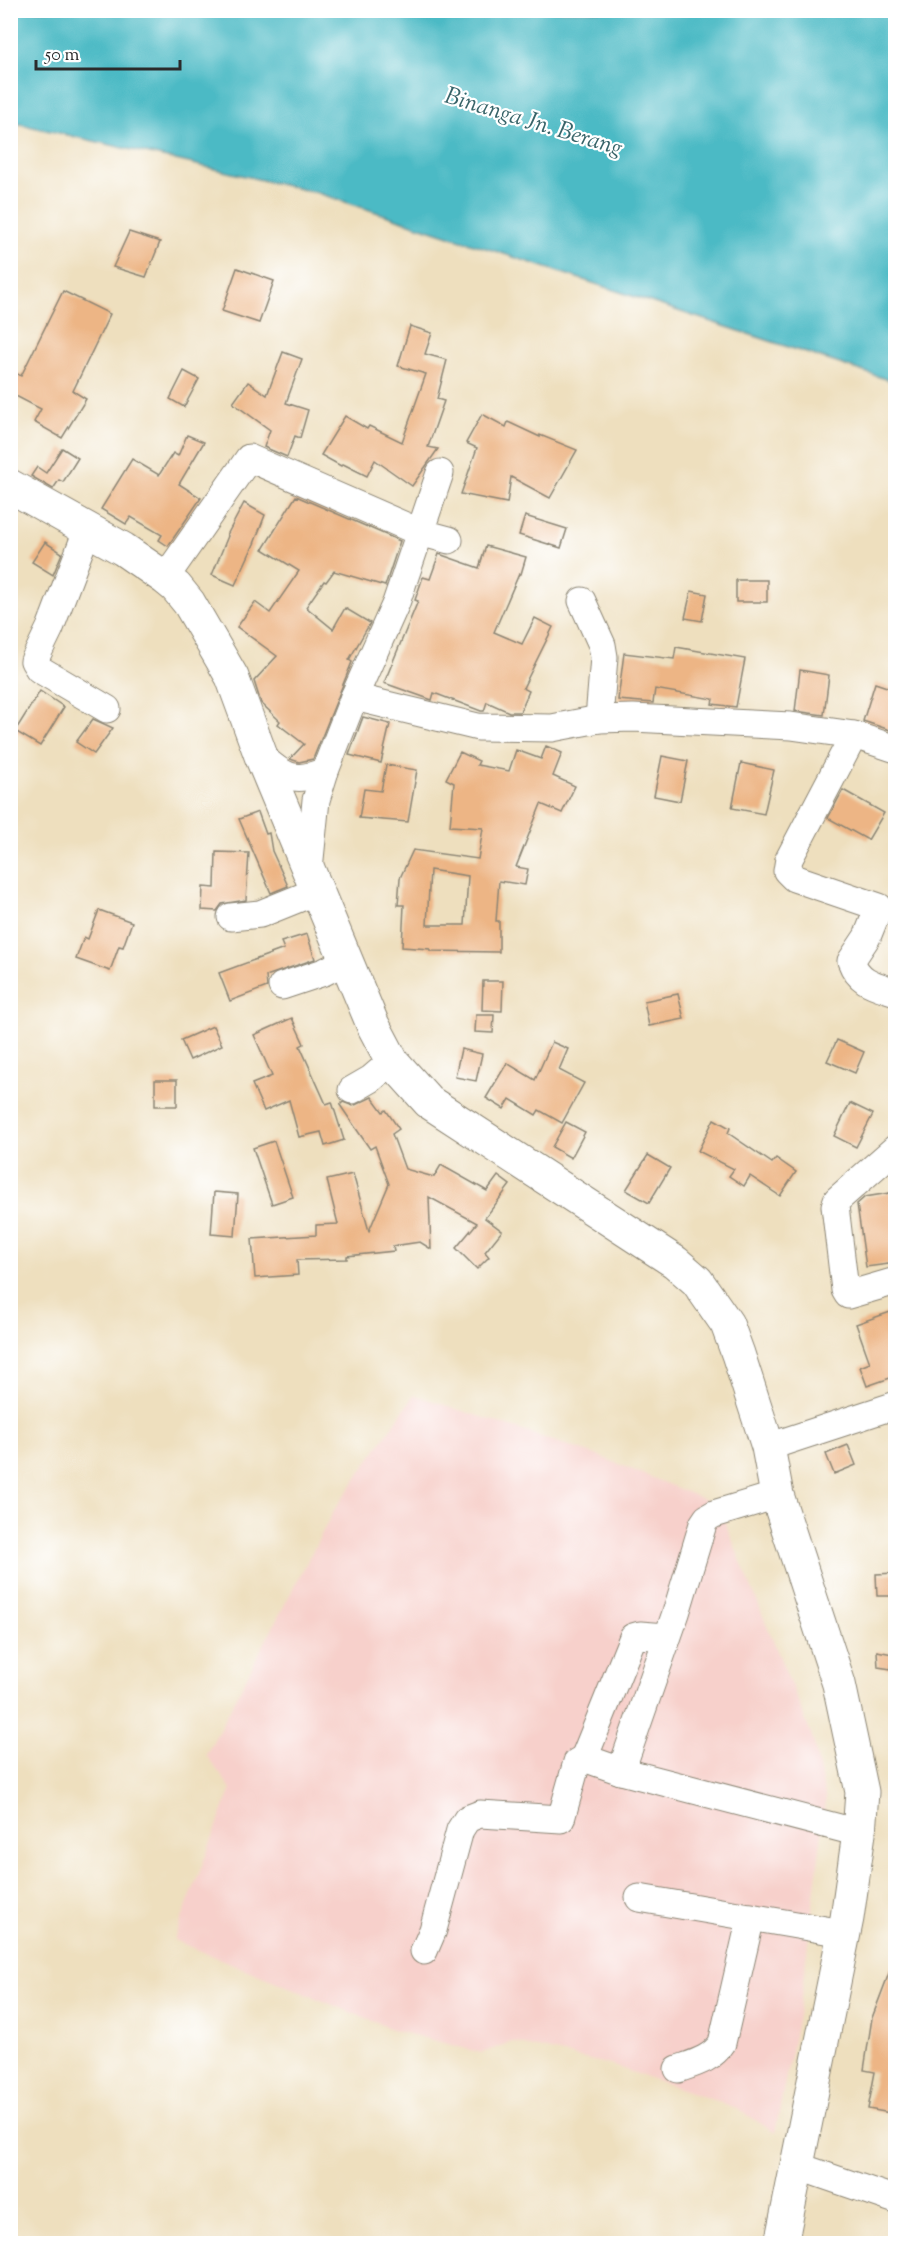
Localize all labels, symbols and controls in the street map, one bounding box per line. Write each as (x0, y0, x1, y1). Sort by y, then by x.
scale bar (36, 33, 180, 71)
text: 50 m (44, 43, 80, 69)
water label: Binanga Jn. Berang (440, 80, 627, 166)

